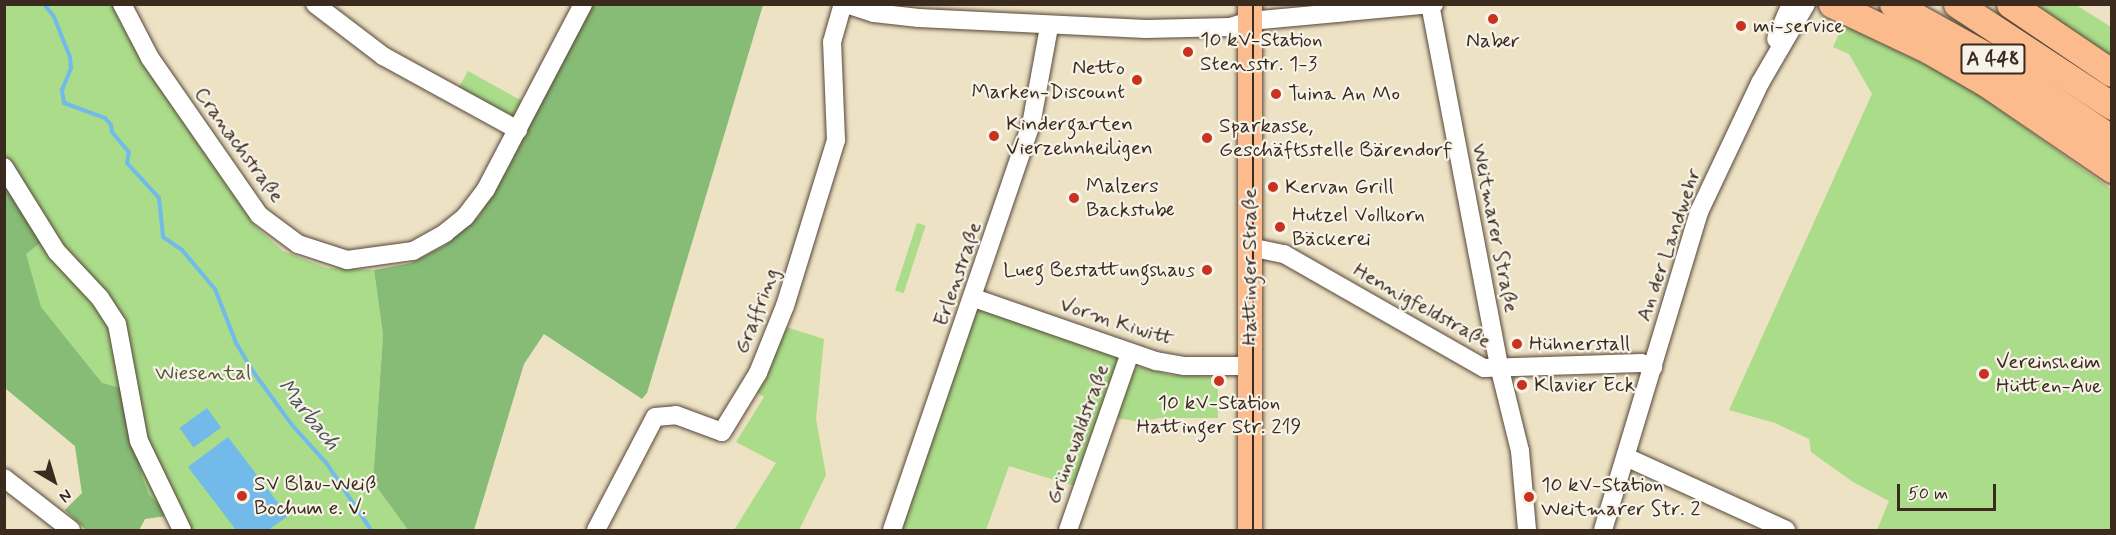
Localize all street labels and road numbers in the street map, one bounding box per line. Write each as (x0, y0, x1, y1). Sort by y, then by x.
road number: A 448 (1960, 42, 2026, 76)
street label: Cranachstraße (188, 82, 290, 208)
street label: Weitmarer Straße (1466, 141, 1524, 315)
street label: An der Landwehr (1632, 167, 1706, 323)
street label: Hattinger Straße (1237, 188, 1263, 346)
street label: Erlenstraße (928, 218, 988, 330)
street label: Hennigfeldstraße (1349, 258, 1495, 354)
street label: Graffring (729, 265, 785, 357)
street label: Vorm Kiwitt (1057, 292, 1177, 352)
street label: Grünewaldstraße (1041, 361, 1115, 507)

